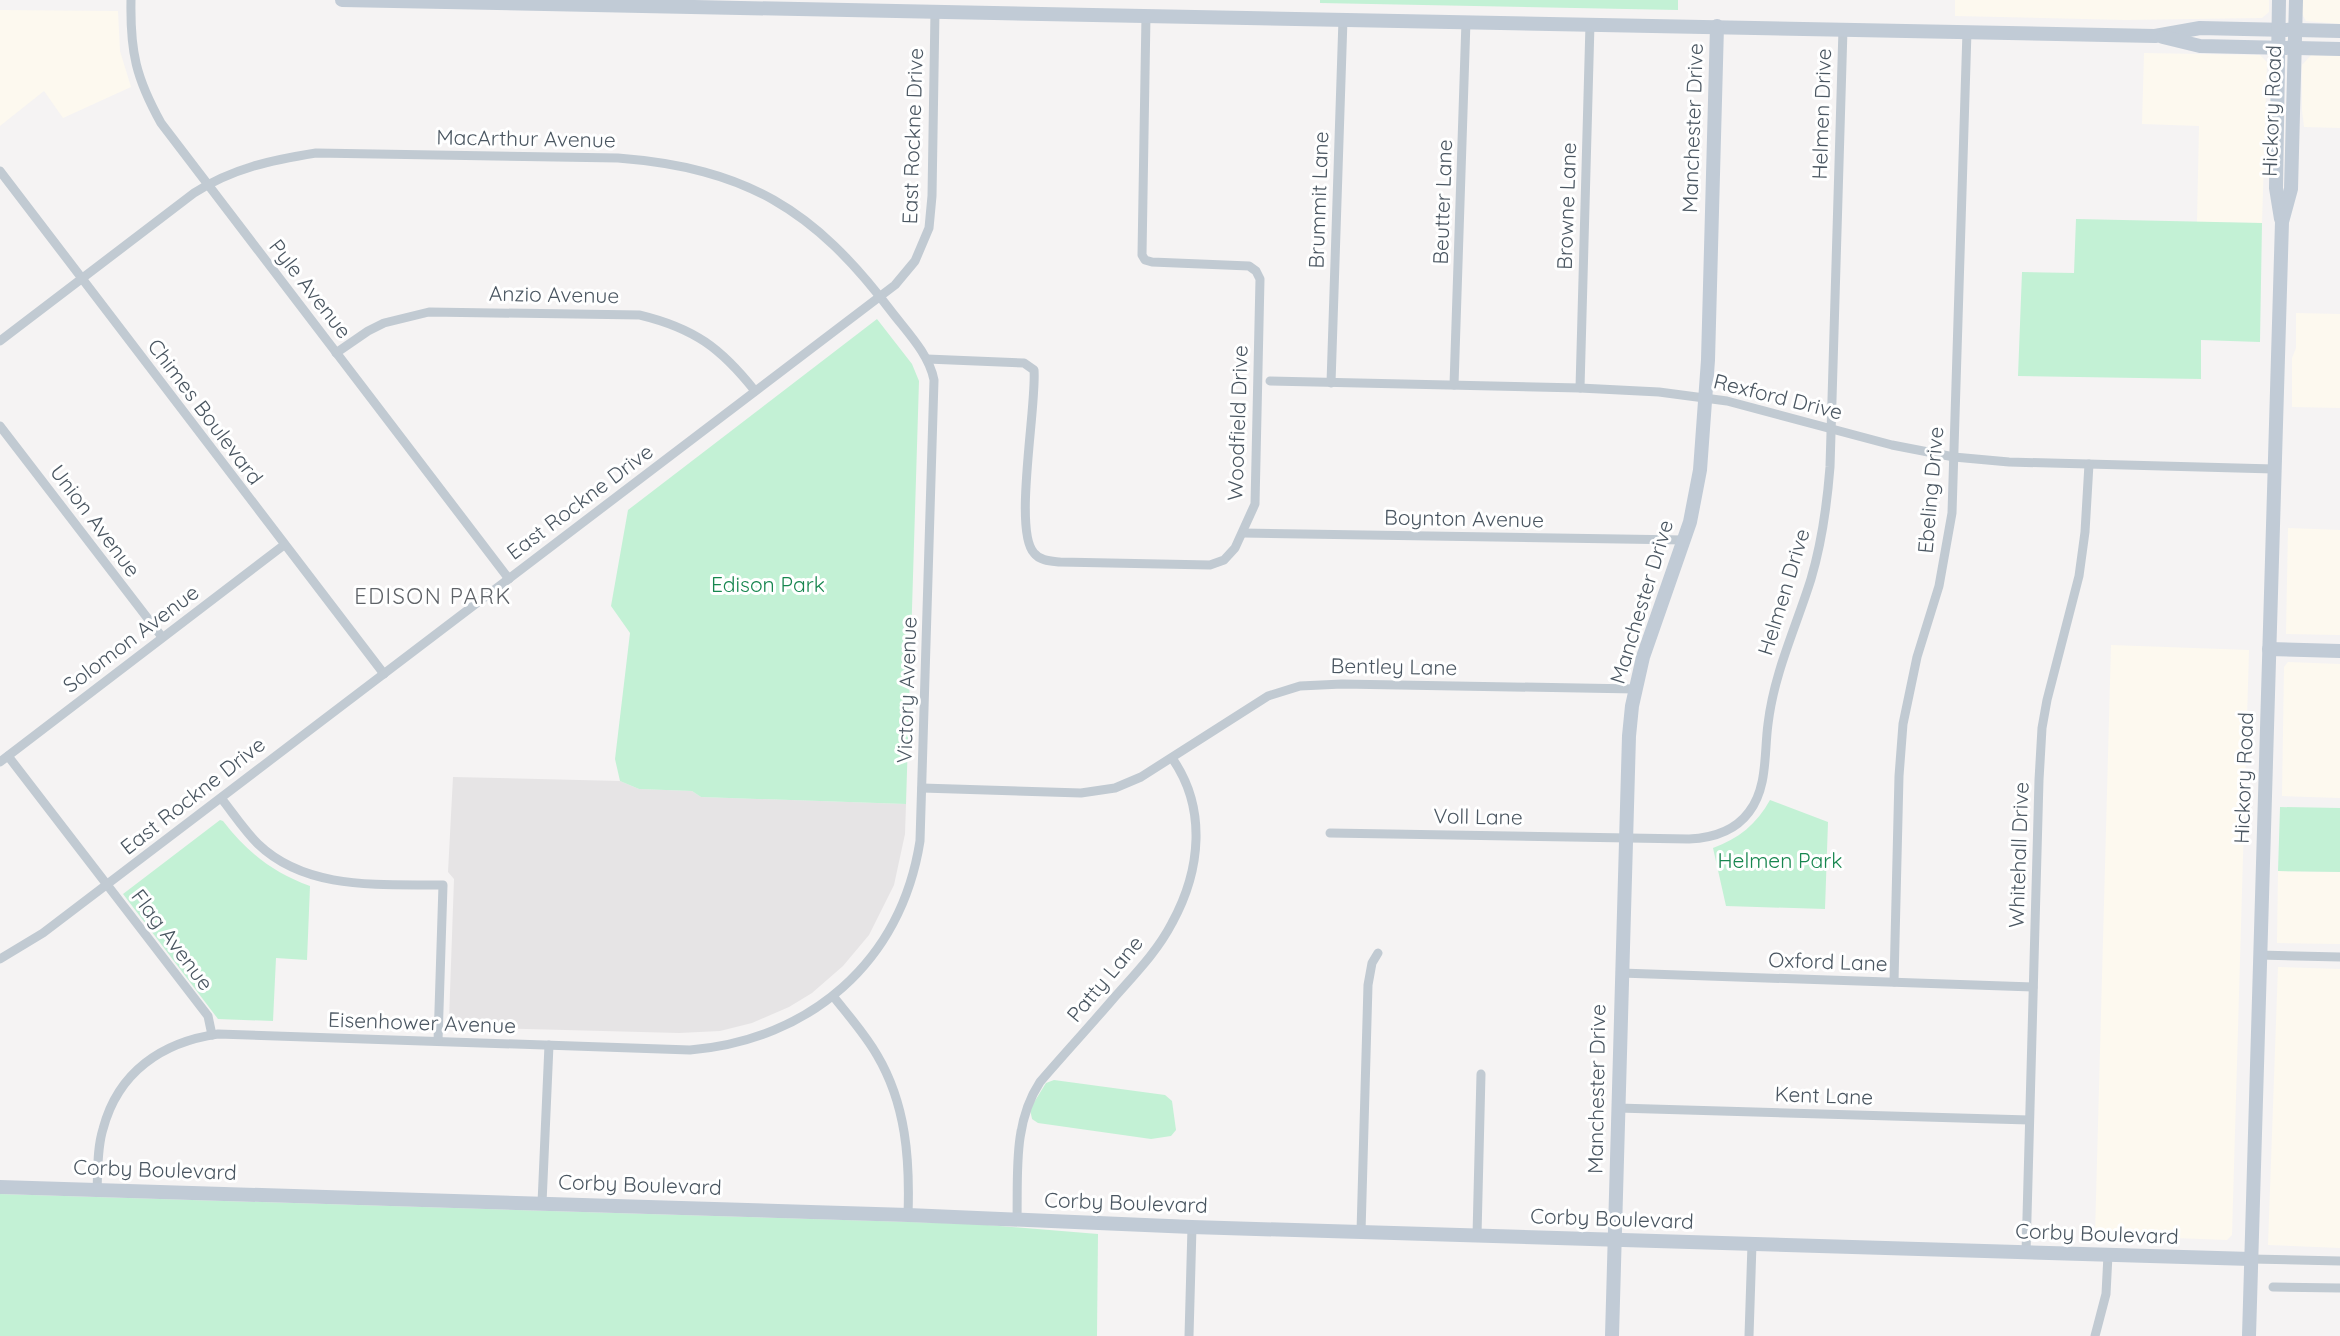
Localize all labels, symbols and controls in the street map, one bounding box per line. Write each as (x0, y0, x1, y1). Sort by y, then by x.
street label: Manchester Drive (1676, 43, 1708, 213)
street label: Hickory Road (2256, 45, 2286, 177)
street label: East Rockne Drive (896, 47, 928, 225)
street label: Helmen Drive (1806, 48, 1836, 180)
street label: MacArthur Avenue (436, 123, 616, 153)
street label: Brummit Lane (1303, 131, 1333, 269)
street label: Beutter Lane (1427, 139, 1457, 265)
street label: Browne Lane (1551, 142, 1581, 270)
street label: Pyle Avenue (264, 234, 358, 343)
street label: Anzio Avenue (489, 280, 619, 308)
street label: Chimes Boulevard (143, 333, 269, 489)
street label: Woodfield Drive (1221, 345, 1253, 501)
street label: Rexford Drive (1711, 367, 1845, 425)
street label: Ebeling Drive (1912, 425, 1949, 554)
street label: East Rockne Drive (501, 438, 658, 565)
street label: Union Avenue (45, 459, 146, 582)
street label: Boynton Avenue (1384, 504, 1544, 532)
street label: Manchester Drive (1604, 517, 1678, 687)
street label: Helmen Drive (1751, 525, 1815, 658)
park label: Edison Park (711, 571, 825, 597)
street label: Solomon Avenue (57, 579, 203, 698)
district label: EDISON PARK (354, 582, 512, 610)
street label: Victory Avenue (890, 616, 922, 764)
street label: Bentley Lane (1330, 652, 1458, 680)
street label: Hickory Road (2228, 712, 2258, 844)
street label: East Rockne Drive (115, 731, 270, 860)
street label: Whitehall Drive (2002, 781, 2034, 928)
street label: Voll Lane (1433, 802, 1523, 830)
park label: Helmen Park (1717, 847, 1843, 873)
street label: Flag Avenue (126, 884, 219, 995)
street label: Patty Lane (1061, 930, 1148, 1027)
street label: Oxford Lane (1768, 946, 1888, 976)
street label: Manchester Drive (1582, 1004, 1610, 1174)
street label: Eisenhower Avenue (328, 1006, 517, 1038)
street label: Kent Lane (1774, 1080, 1874, 1110)
street label: Corby Boulevard (73, 1153, 237, 1185)
street label: Corby Boulevard (558, 1168, 722, 1200)
street label: Corby Boulevard (1044, 1186, 1208, 1218)
street label: Corby Boulevard (1530, 1202, 1694, 1234)
street label: Corby Boulevard (2015, 1217, 2179, 1249)

